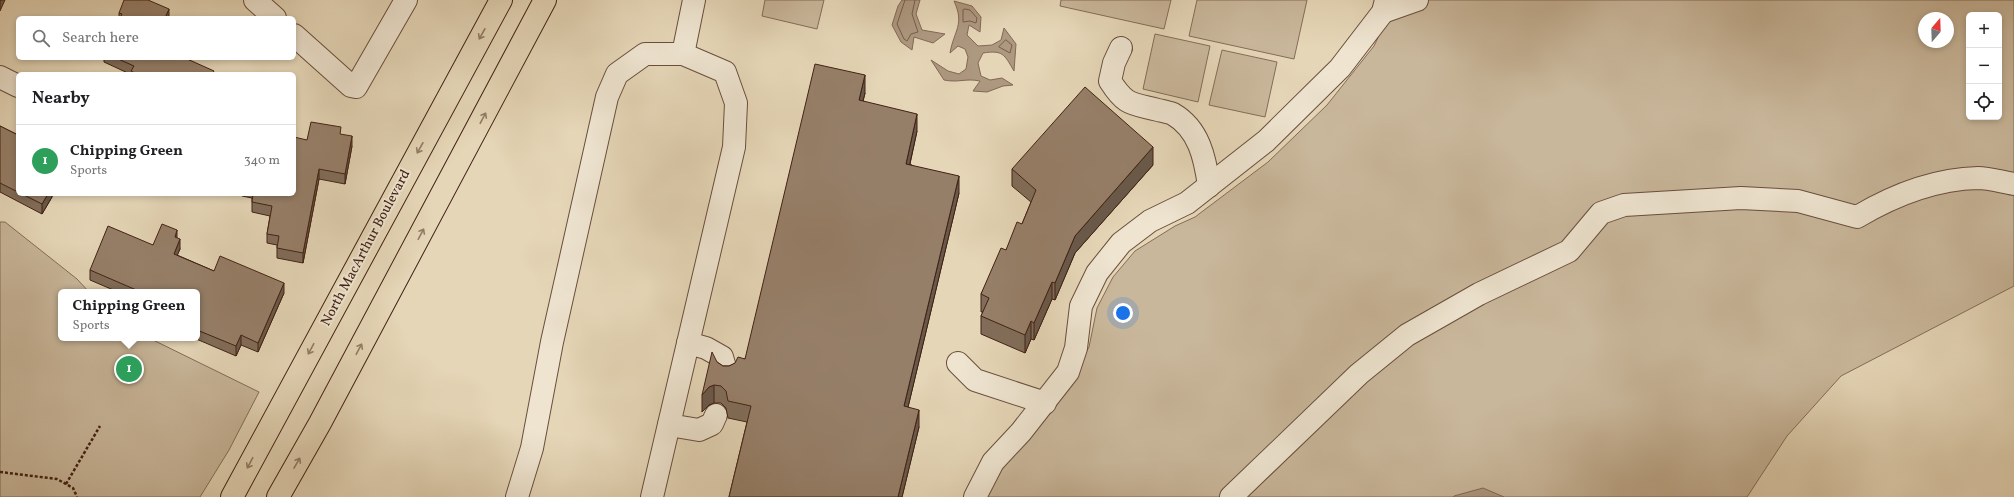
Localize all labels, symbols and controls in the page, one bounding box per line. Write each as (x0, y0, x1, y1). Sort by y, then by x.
north arrow (1918, 12, 1954, 48)
map controls (1966, 12, 2002, 120)
button: + (1966, 12, 2002, 48)
search box (16, 16, 296, 60)
icon: search (30, 27, 52, 49)
text: Search here (62, 28, 139, 49)
one-way arrow (478, 28, 485, 40)
button: − (1966, 48, 2002, 84)
button: locate (1966, 84, 2002, 120)
text: Nearby (32, 87, 90, 110)
one-way arrow (480, 112, 487, 124)
text: Chipping Green (70, 141, 183, 162)
one-way arrow (415, 142, 423, 154)
text: 1 (42, 152, 48, 170)
text: 340 m (244, 152, 280, 170)
text: Sports (70, 162, 107, 180)
street label: North MacArthur Boulevard (317, 166, 415, 329)
one-way arrow (417, 228, 425, 240)
popup (58, 289, 200, 341)
text: Chipping Green (73, 296, 185, 317)
your location (1113, 303, 1133, 323)
text: Sports (73, 317, 110, 335)
one-way arrow (307, 343, 314, 355)
one-way arrow (356, 343, 364, 355)
pin: 1 (116, 354, 142, 384)
one-way arrow (246, 457, 253, 469)
one-way arrow (294, 457, 302, 469)

